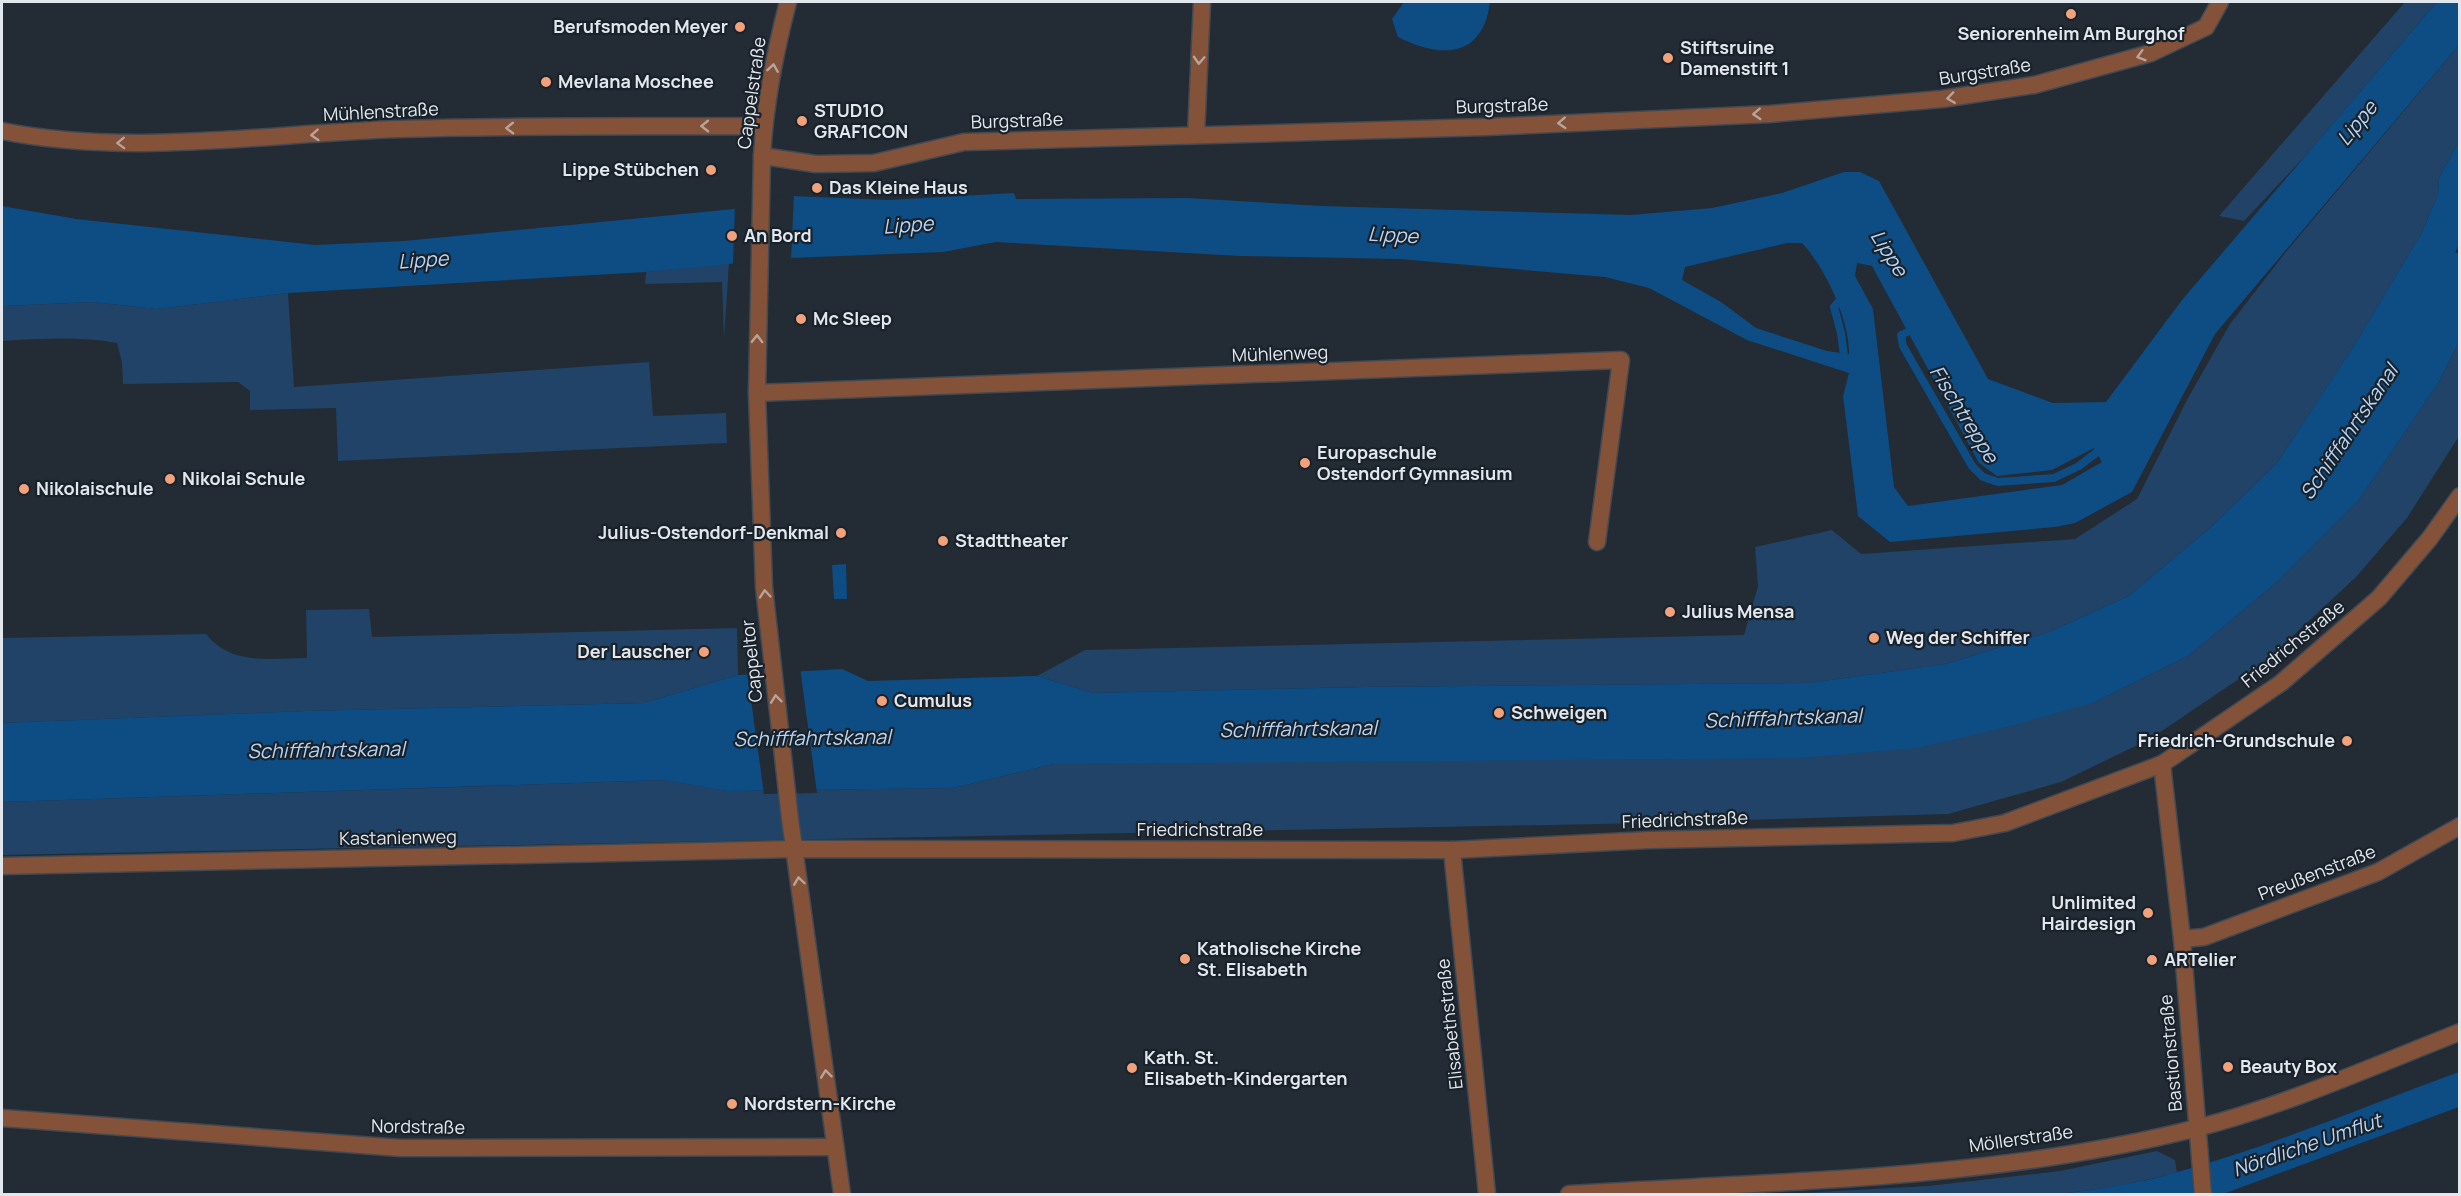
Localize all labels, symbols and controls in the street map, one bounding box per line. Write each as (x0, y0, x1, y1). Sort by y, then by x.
marker: Seniorenheim Am Burghof (2064, 7, 2078, 21)
place label: Berufsmoden Meyer (553, 14, 728, 38)
marker: Berufsmoden Meyer (733, 20, 747, 34)
place label: Seniorenheim Am Burghof (1957, 21, 2185, 45)
street label: Cappelstraße (731, 35, 771, 150)
place label: Stiftsruine Damenstift 1 (1680, 35, 1790, 80)
one-way arrow (2136, 49, 2147, 61)
marker: Stiftsruine Damenstift 1 (1661, 51, 1675, 65)
street label: Burgstraße (1937, 52, 2032, 90)
one-way arrow (1193, 55, 1206, 64)
one-way arrow (766, 63, 779, 73)
place label: Mevlana Moschee (558, 69, 714, 93)
marker: Mevlana Moschee (539, 75, 553, 89)
street label: Burgstraße (1455, 91, 1549, 119)
one-way arrow (1946, 91, 1956, 103)
water label: Lippe (2330, 94, 2384, 151)
street label: Mühlenstraße (323, 96, 439, 126)
place label: STUD1O GRAF1CON (814, 98, 908, 143)
street label: Burgstraße (970, 106, 1064, 134)
one-way arrow (1752, 108, 1761, 121)
marker: STUD1O GRAF1CON (795, 114, 809, 128)
one-way arrow (1557, 117, 1566, 130)
one-way arrow (701, 120, 710, 132)
one-way arrow (506, 122, 515, 134)
one-way arrow (311, 128, 320, 141)
one-way arrow (116, 137, 125, 149)
place label: Lippe Stübchen (562, 157, 699, 181)
marker: Lippe Stübchen (704, 163, 718, 177)
place label: Das Kleine Haus (829, 175, 968, 199)
marker: Das Kleine Haus (810, 181, 824, 195)
water label: Lippe (882, 209, 935, 240)
water label: Lippe (1367, 220, 1420, 249)
place label: An Bord (744, 223, 812, 247)
water label: Lippe (1865, 224, 1915, 282)
marker: An Bord (725, 229, 739, 243)
water label: Lippe (397, 244, 450, 275)
place label: Mc Sleep (813, 306, 892, 330)
marker: Mc Sleep (794, 312, 808, 326)
one-way arrow (751, 334, 763, 343)
street label: Mühlenweg (1231, 339, 1329, 367)
water label: Schifffahrtskanal (2293, 357, 2405, 505)
water label: Fischtreppe (1924, 360, 2006, 469)
place label: Europaschule Ostendorf Gymnasium (1317, 440, 1512, 485)
marker: Europaschule Ostendorf Gymnasium (1298, 456, 1312, 470)
place label: Nikolai Schule (182, 466, 305, 490)
marker: Nikolai Schule (163, 472, 177, 486)
place label: Nikolaischule (36, 476, 154, 500)
marker: Nikolaischule (17, 482, 31, 496)
place label: Julius-Ostendorf-Denkmal (598, 520, 829, 544)
marker: Julius-Ostendorf-Denkmal (834, 526, 848, 540)
place label: Stadttheater (955, 528, 1068, 552)
marker: Stadttheater (936, 534, 950, 548)
one-way arrow (759, 589, 772, 598)
street label: Friedrichstraße (2236, 594, 2349, 692)
place label: Julius Mensa (1682, 599, 1794, 623)
marker: Julius Mensa (1663, 605, 1677, 619)
street label: Cappeltor (735, 618, 767, 704)
place label: Weg der Schiffer (1886, 625, 2030, 649)
marker: Weg der Schiffer (1867, 631, 1881, 645)
place label: Der Lauscher (577, 639, 692, 663)
marker: Der Lauscher (697, 645, 711, 659)
place label: Cumulus (894, 688, 972, 712)
one-way arrow (770, 694, 782, 704)
marker: Cumulus (875, 694, 889, 708)
place label: Schweigen (1511, 700, 1607, 724)
water label: Schifffahrtskanal (1704, 701, 1864, 734)
marker: Schweigen (1492, 706, 1506, 720)
water label: Schifffahrtskanal (1219, 714, 1379, 743)
water label: Schifffahrtskanal (733, 723, 893, 752)
place label: Friedrich-Grundschule (2138, 728, 2335, 752)
marker: Friedrich-Grundschule (2340, 734, 2354, 748)
water label: Schifffahrtskanal (247, 735, 407, 764)
street label: Friedrichstraße (1621, 805, 1749, 833)
street label: Friedrichstraße (1137, 817, 1263, 841)
street label: Kastanienweg (339, 824, 457, 850)
street label: Preußenstraße (2254, 839, 2379, 906)
one-way arrow (793, 876, 805, 886)
place label: Unlimited Hairdesign (2042, 890, 2136, 935)
marker: Unlimited Hairdesign (2141, 906, 2155, 920)
place label: Katholische Kirche St. Elisabeth (1197, 936, 1361, 981)
place label: ARTelier (2164, 947, 2236, 971)
marker: Katholische Kirche St. Elisabeth (1178, 952, 1192, 966)
marker: ARTelier (2145, 953, 2159, 967)
street label: Elisabethstraße (1430, 958, 1468, 1091)
street label: Bastionstraße (2153, 994, 2187, 1113)
place label: Kath. St. Elisabeth-Kindergarten (1144, 1045, 1348, 1090)
place label: Beauty Box (2240, 1054, 2337, 1078)
marker: Beauty Box (2221, 1060, 2235, 1074)
marker: Kath. St. Elisabeth-Kindergarten (1125, 1061, 1139, 1075)
one-way arrow (820, 1069, 832, 1079)
place label: Nordstern-Kirche (744, 1091, 896, 1115)
marker: Nordstern-Kirche (725, 1097, 739, 1111)
water label: Nördliche Umflut (2229, 1106, 2387, 1183)
street label: Nordstraße (371, 1113, 465, 1139)
street label: Möllerstraße (1967, 1119, 2074, 1157)

